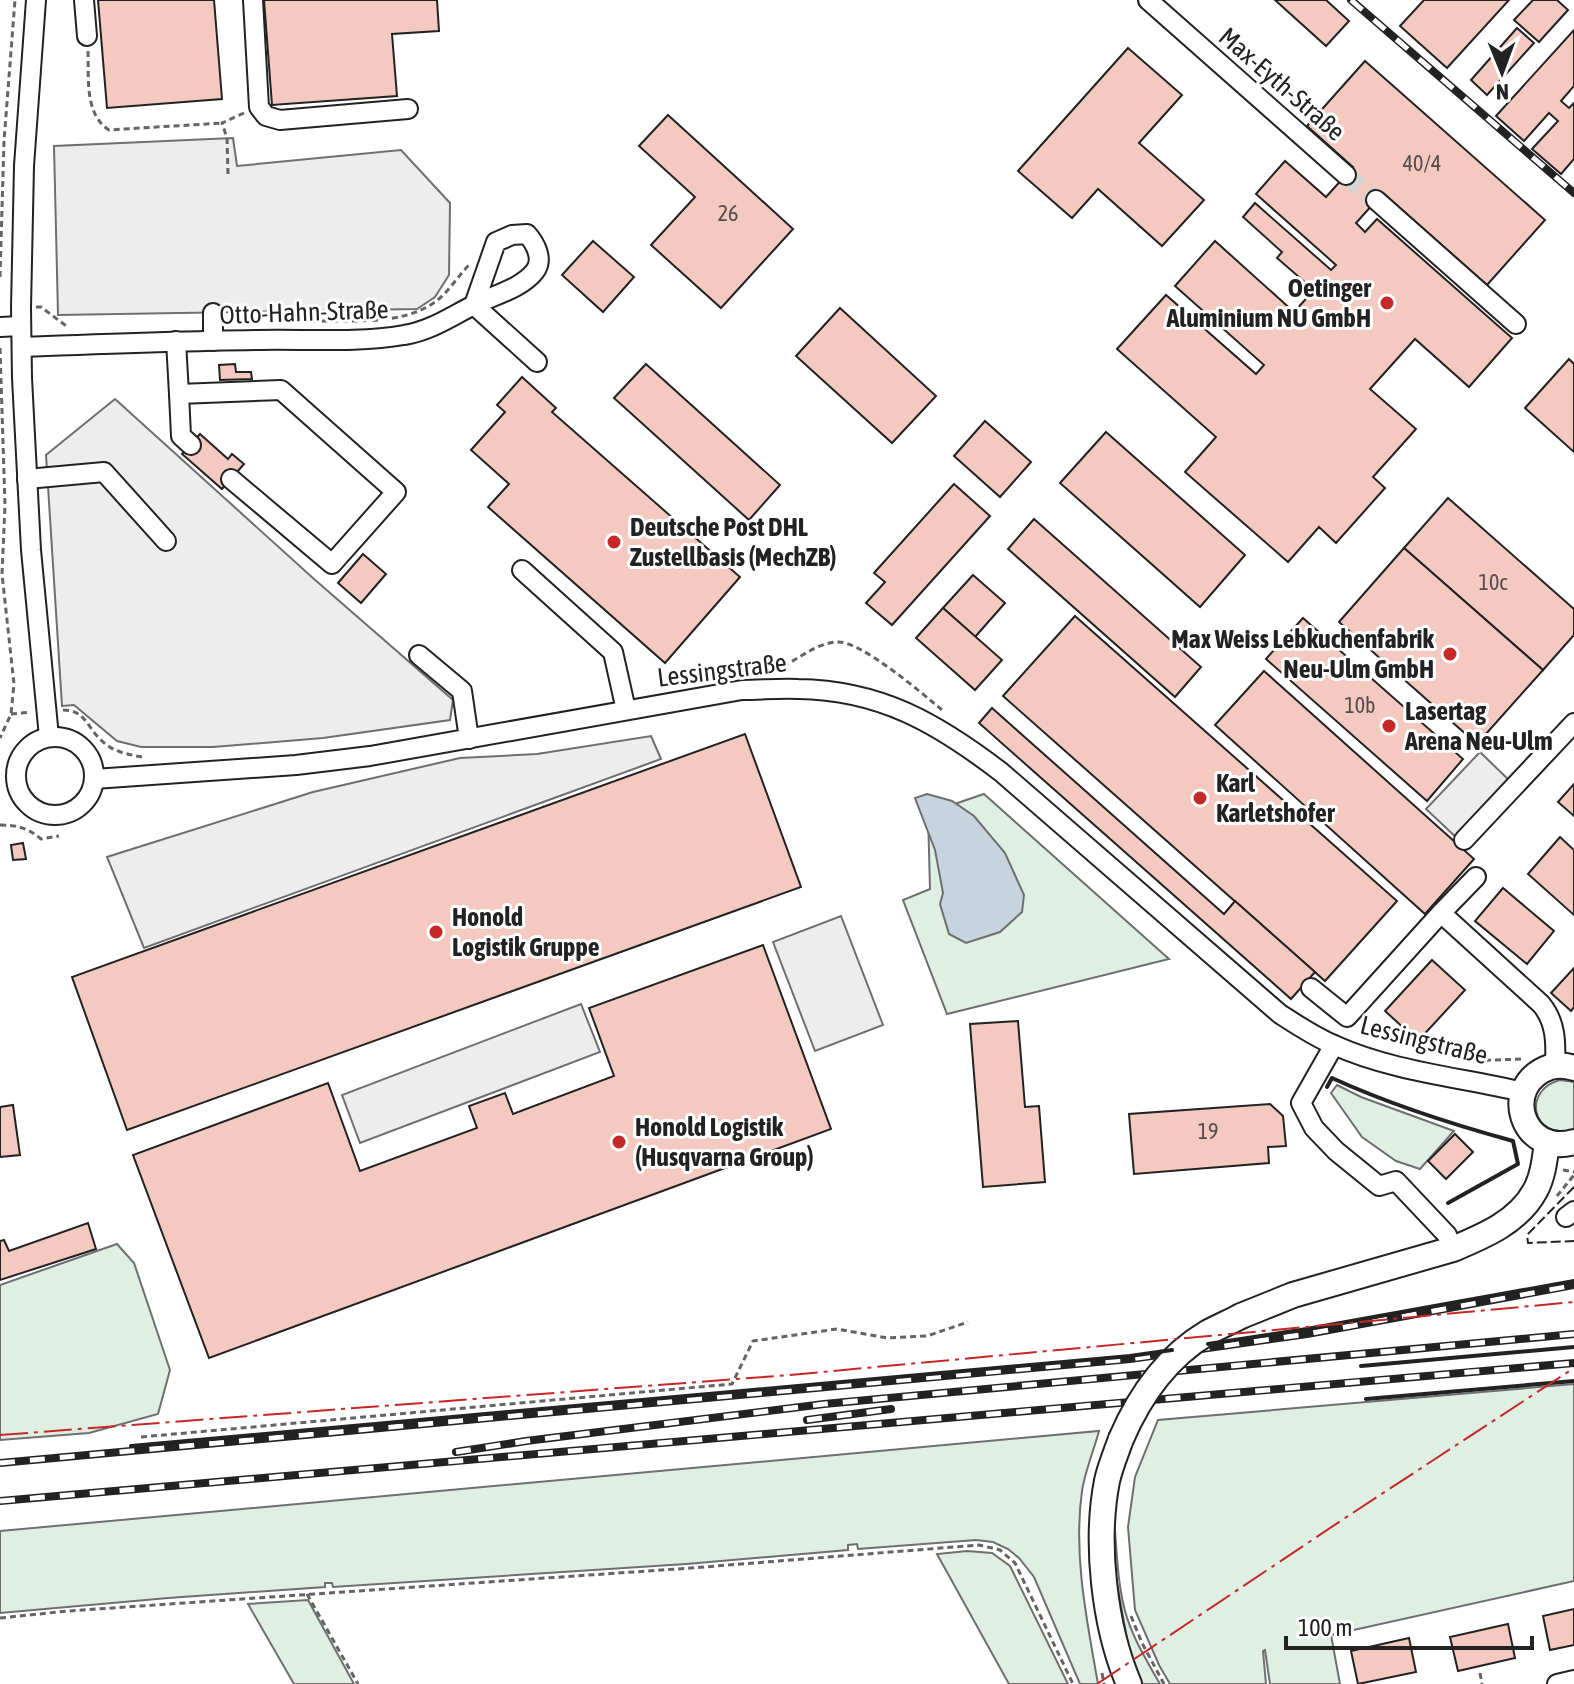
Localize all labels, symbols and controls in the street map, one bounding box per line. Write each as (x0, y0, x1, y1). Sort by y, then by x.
street label: Max-Eyth-Straße (1213, 21, 1351, 147)
north arrow (1462, 32, 1542, 112)
text: N (1496, 79, 1509, 105)
house number: 40/4 (1403, 150, 1441, 176)
house number: 26 (718, 200, 738, 226)
place label: Oetinger Aluminium NU GmbH (1166, 273, 1372, 333)
street label: Otto-Hahn-Straße (219, 294, 389, 330)
marker: Oetinger Aluminium NU GmbH (1378, 294, 1396, 312)
place label: Deutsche Post DHL Zustellbasis (MechZB) (630, 512, 836, 572)
marker: Deutsche Post DHL Zustellbasis (MechZB) (605, 533, 623, 551)
house number: 10c (1479, 569, 1508, 595)
place label: Max Weiss Lebkuchenfabrik Neu-Ulm GmbH (1171, 624, 1435, 684)
marker: Max Weiss Lebkuchenfabrik Neu-Ulm GmbH (1441, 645, 1459, 663)
street label: Lessingstraße (656, 647, 788, 693)
house number: 10b (1344, 692, 1376, 718)
place label: Lasertag Arena Neu-Ulm (1404, 696, 1553, 756)
marker: Lasertag Arena Neu-Ulm (1380, 717, 1398, 735)
place label: Karl Karletshofer (1216, 768, 1336, 828)
marker: Karl Karletshofer (1191, 789, 1209, 807)
place label: Honold Logistik Gruppe (452, 902, 600, 962)
marker: Honold Logistik Gruppe (427, 923, 445, 941)
street label: Lessingstraße (1357, 1010, 1491, 1070)
place label: Honold Logistik (Husqvarna Group) (635, 1112, 814, 1172)
house number: 19 (1198, 1118, 1218, 1144)
marker: Honold Logistik (Husqvarna Group) (610, 1133, 628, 1151)
scale bar (1286, 1600, 1532, 1650)
text: 100 m (1298, 1614, 1352, 1641)

